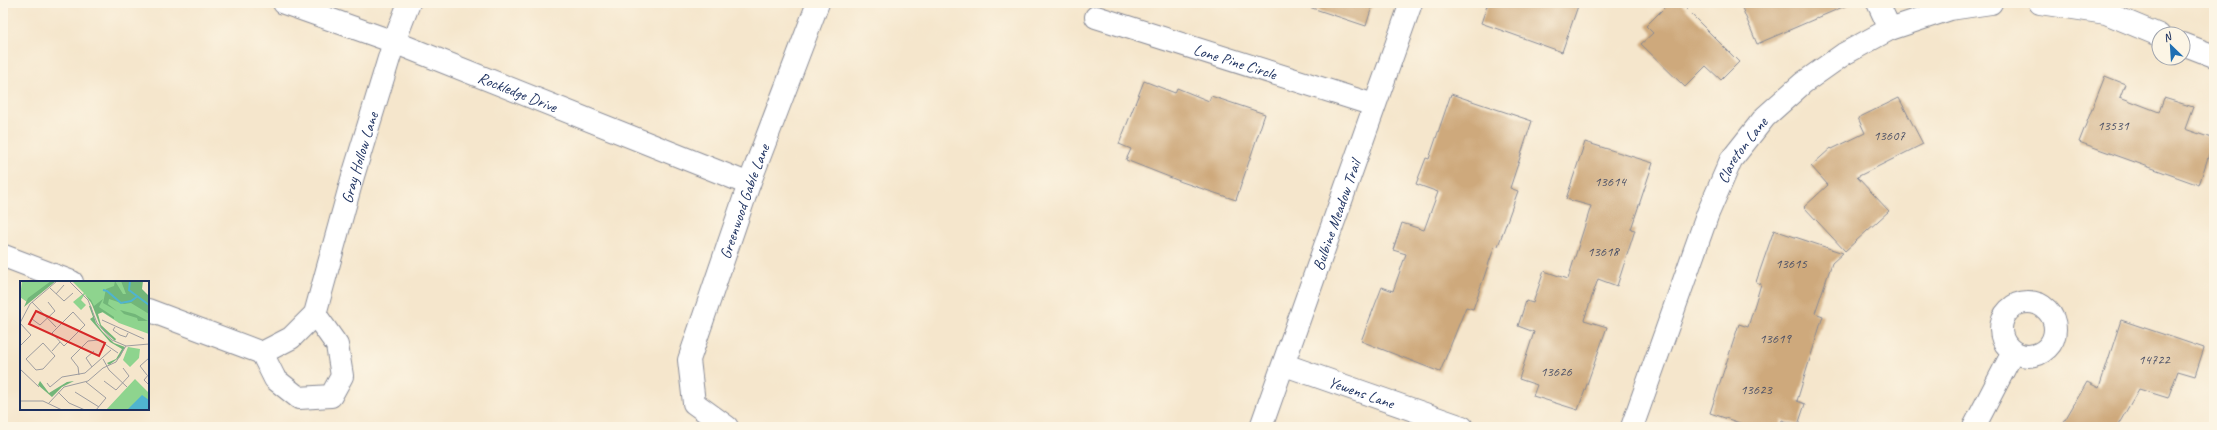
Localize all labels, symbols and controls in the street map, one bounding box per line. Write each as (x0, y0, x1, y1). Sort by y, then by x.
north arrow (2151, 26, 2191, 66)
text: N (2161, 28, 2175, 45)
street label: Lone Pine Circle (1191, 40, 1280, 85)
street label: Rockledge Drive (475, 68, 561, 118)
street label: Gray Hollow Lane (337, 108, 383, 205)
street label: Clareton Lane (1713, 112, 1773, 187)
house number: 13531 (2097, 117, 2129, 134)
house number: 13607 (1873, 127, 1905, 144)
street label: Greenwood Gable Lane (715, 140, 775, 261)
street label: Bulbine Meadow Trail (1308, 154, 1367, 273)
house number: 13614 (1594, 173, 1627, 190)
house number: 13618 (1587, 243, 1620, 260)
house number: 13615 (1775, 255, 1807, 272)
inset map (20, 281, 149, 410)
house number: 13619 (1759, 330, 1792, 347)
house number: 14722 (2138, 351, 2171, 368)
house number: 13626 (1540, 363, 1572, 380)
street label: Yewens Lane (1326, 372, 1398, 414)
house number: 13623 (1740, 381, 1773, 398)

